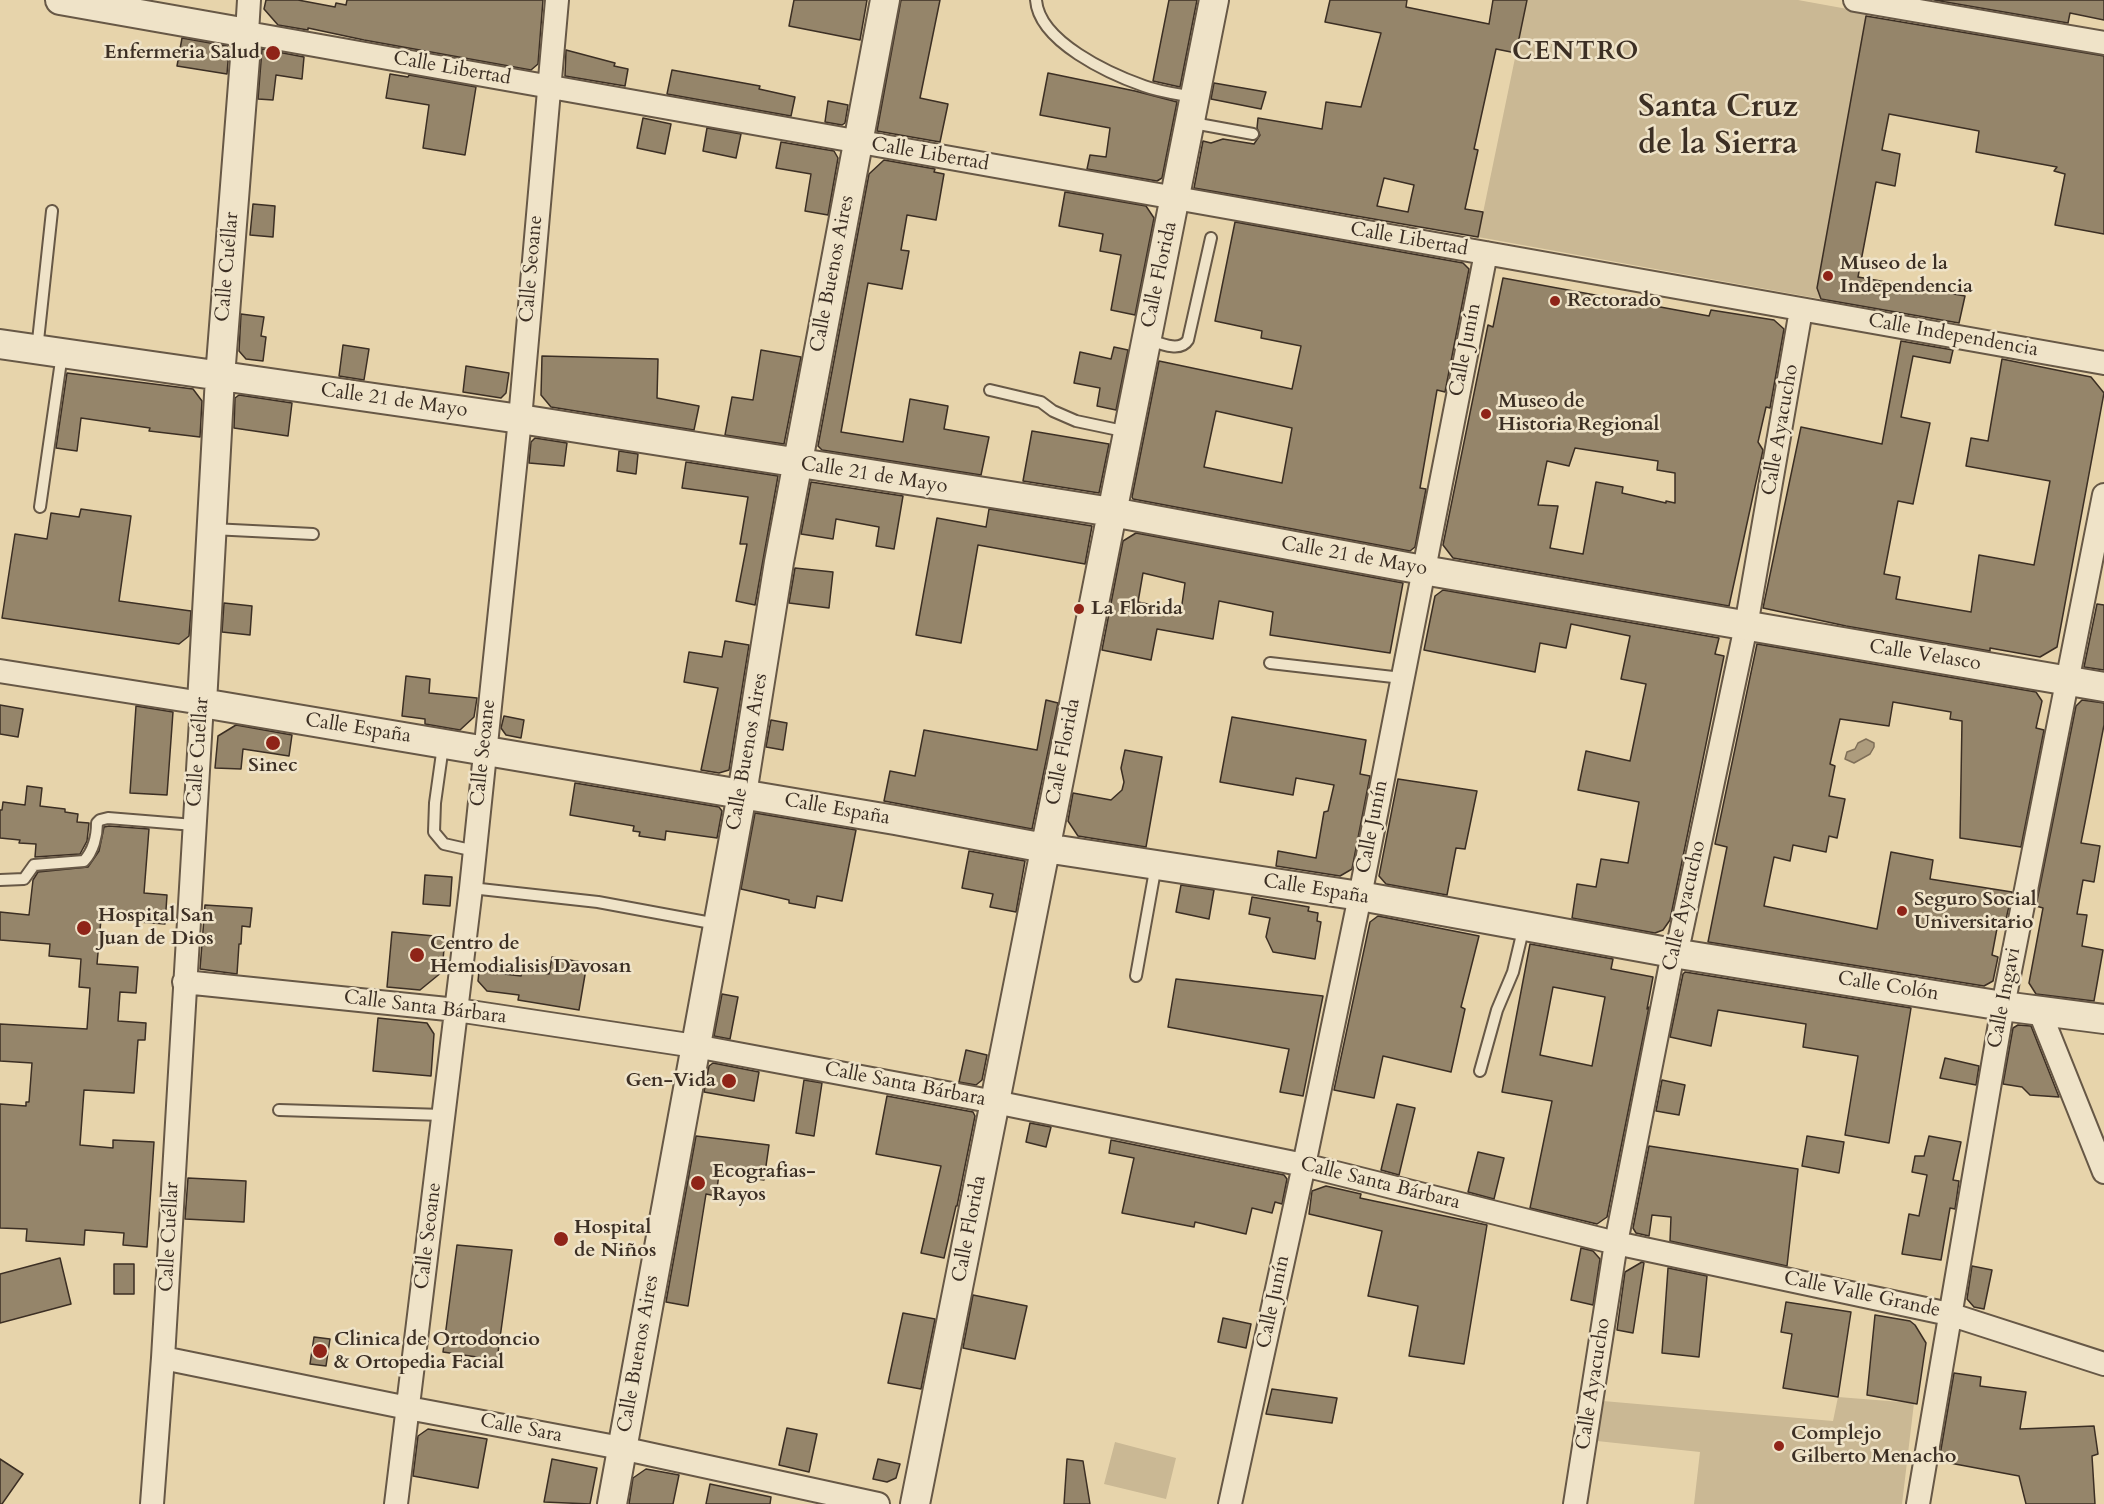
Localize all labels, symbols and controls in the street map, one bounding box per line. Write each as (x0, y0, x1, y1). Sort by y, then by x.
district label: CENTRO (1512, 37, 1640, 69)
place label: Enfermeria Salud (104, 41, 260, 65)
marker: Enfermeria Salud (264, 44, 282, 62)
street label: Calle Libertad (391, 47, 513, 91)
district label: Santa Cruz de la Sierra (1638, 90, 1798, 165)
street label: Calle Libertad (869, 133, 991, 177)
street label: Calle Buenos Aires (806, 193, 860, 355)
street label: Calle Cuéllar (211, 211, 245, 323)
street label: Calle Seoane (515, 214, 549, 324)
street label: Calle Libertad (1348, 218, 1470, 262)
street label: Calle Florida (1137, 220, 1183, 330)
place label: Museo de la Independencia (1840, 252, 1973, 299)
marker: Museo de la Independencia (1821, 269, 1835, 283)
place label: Rectorado (1567, 289, 1661, 313)
marker: Rectorado (1548, 294, 1562, 308)
street label: Calle Junín (1445, 301, 1487, 399)
street label: Calle Independencia (1866, 309, 2040, 363)
street label: Calle Ayacucho (1758, 362, 1804, 498)
street label: Calle 21 de Mayo (319, 379, 469, 423)
place label: Museo de Historia Regional (1498, 390, 1659, 437)
marker: Museo de Historia Regional (1479, 407, 1493, 421)
street label: Calle 21 de Mayo (799, 453, 949, 499)
street label: Calle 21 de Mayo (1279, 532, 1429, 582)
place label: La Florida (1091, 597, 1183, 621)
marker: La Florida (1072, 602, 1086, 616)
street label: Calle Velasco (1867, 635, 1983, 677)
street label: Calle Buenos Aires (722, 671, 774, 833)
street label: Calle Cuéllar (183, 696, 215, 808)
street label: Calle Florida (1042, 697, 1086, 807)
street label: Calle Seoane (466, 698, 502, 808)
street label: Calle España (303, 709, 413, 749)
marker: Sinec (264, 734, 282, 752)
place label: Sinec (248, 754, 298, 778)
street label: Calle Junín (1352, 778, 1394, 876)
street label: Calle España (782, 789, 892, 831)
street label: Calle Ayacucho (1658, 839, 1712, 973)
street label: Calle España (1261, 870, 1371, 910)
place label: Seguro Social Universitario (1914, 888, 2037, 935)
place label: Hospital San Juan de Dios (98, 904, 214, 951)
marker: Seguro Social Universitario (1895, 904, 1909, 918)
marker: Hospital San Juan de Dios (75, 919, 93, 937)
place label: Centro de Hemodialisis Davosan (430, 932, 632, 979)
street label: Calle Ingavi (1983, 945, 2027, 1051)
marker: Centro de Hemodialisis Davosan (408, 946, 426, 964)
street label: Calle Colón (1836, 967, 1940, 1007)
street label: Calle Santa Bárbara (342, 986, 508, 1030)
street label: Calle Santa Bárbara (822, 1058, 988, 1112)
place label: Gen-Vida (626, 1069, 716, 1093)
marker: Gen-Vida (720, 1072, 738, 1090)
street label: Calle Santa Bárbara (1298, 1153, 1462, 1215)
place label: Ecografias- Rayos (712, 1160, 816, 1207)
marker: Ecografias- Rayos (689, 1174, 707, 1192)
street label: Calle Florida (948, 1174, 992, 1284)
street label: Calle Cuéllar (155, 1181, 185, 1293)
street label: Calle Seoane (411, 1181, 447, 1291)
place label: Hospital de Niños (574, 1216, 656, 1263)
marker: Hospital de Niños (552, 1230, 570, 1248)
street label: Calle Junín (1252, 1253, 1296, 1351)
street label: Calle Valle Grande (1782, 1267, 1942, 1323)
street label: Calle Buenos Aires (613, 1273, 665, 1435)
street label: Calle Ayacucho (1572, 1316, 1616, 1452)
place label: Clinica de Ortodoncio & Ortopedia Facial (334, 1328, 540, 1375)
marker: Clinica de Ortodoncio & Ortopedia Facial (311, 1342, 329, 1360)
street label: Calle Sara (478, 1409, 564, 1449)
place label: Complejo Gilberto Menacho (1791, 1422, 1956, 1469)
marker: Complejo Gilberto Menacho (1772, 1439, 1786, 1453)

